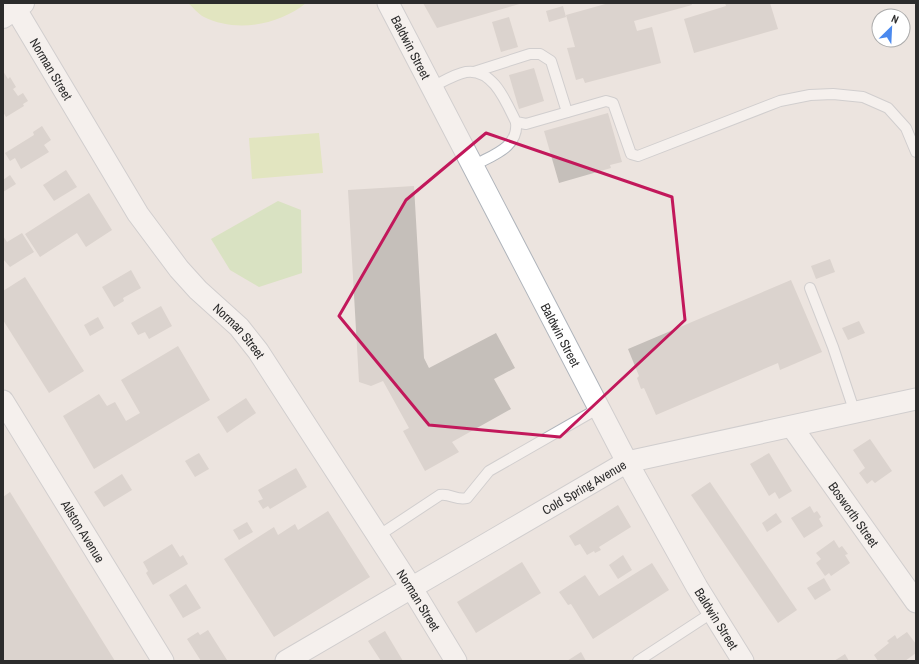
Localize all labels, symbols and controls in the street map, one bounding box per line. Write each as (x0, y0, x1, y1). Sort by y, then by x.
north arrow (871, 8, 911, 48)
text: N (889, 11, 901, 27)
street label: Baldwin Street (387, 13, 434, 82)
street label: Norman Street (26, 35, 76, 103)
street label: Norman Street (209, 300, 269, 362)
street label: Baldwin Street (537, 300, 584, 370)
street label: Cold Spring Avenue (539, 456, 630, 519)
street label: Bosworth Street (825, 479, 882, 551)
street label: Allston Avenue (57, 496, 109, 566)
street label: Norman Street (393, 566, 444, 634)
street label: Baldwin Street (691, 585, 742, 653)

